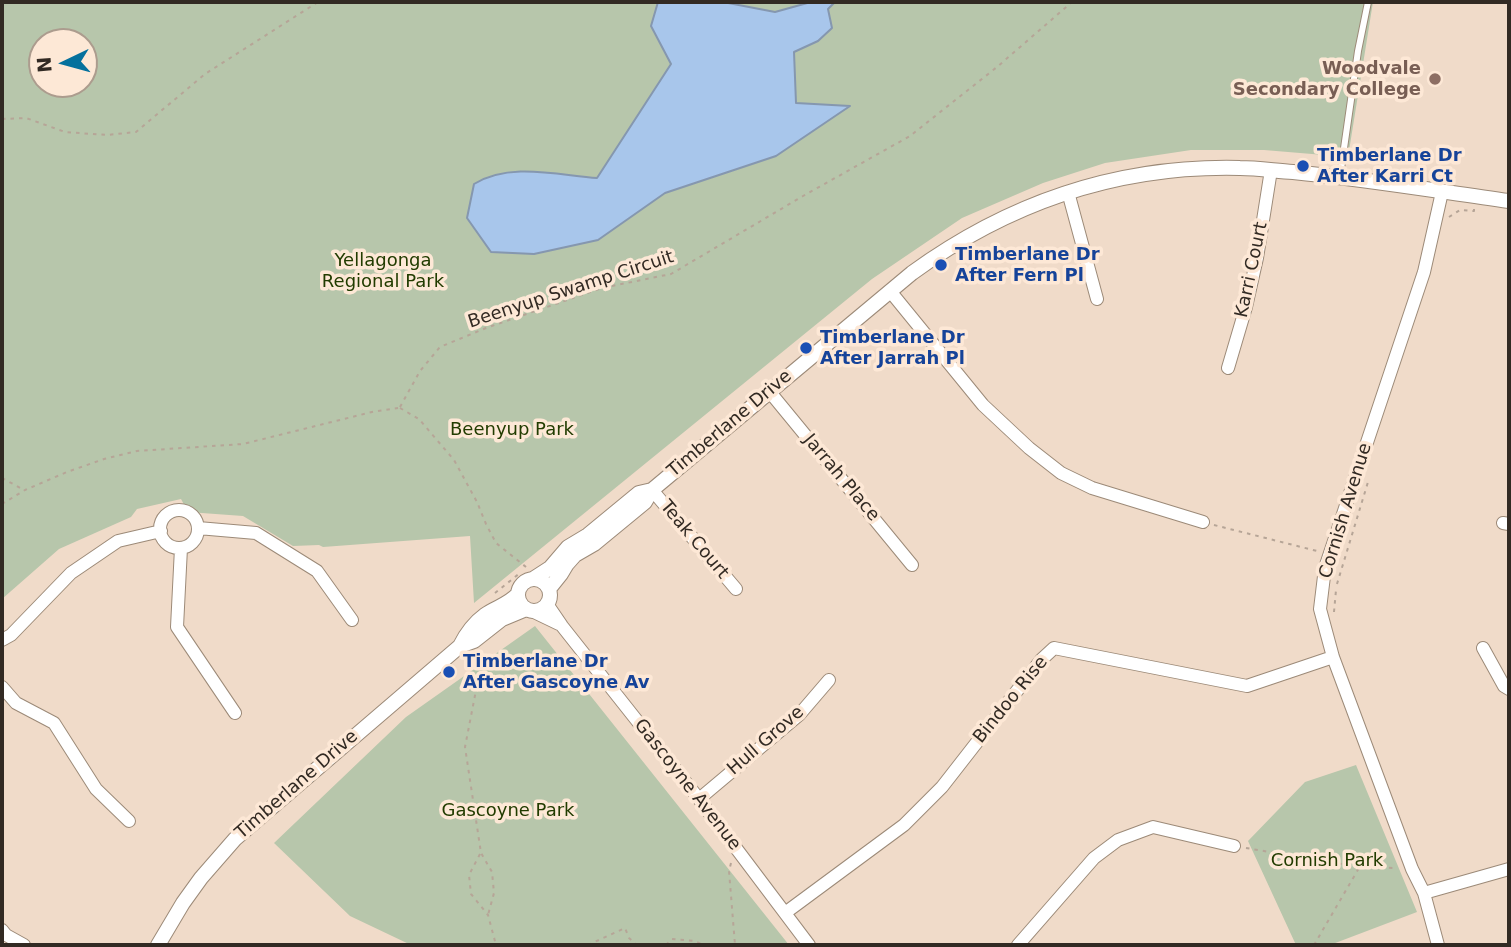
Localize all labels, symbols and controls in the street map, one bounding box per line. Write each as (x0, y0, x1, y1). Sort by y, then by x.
north arrow (28, 28, 98, 98)
text: N (32, 56, 56, 74)
place label: Woodvale Secondary College (1233, 58, 1421, 100)
marker: Woodvale Secondary College (1427, 71, 1443, 87)
place label: Timberlane Dr After Karri Ct (1317, 145, 1462, 188)
marker: Timberlane Dr After Karri Ct (1295, 158, 1311, 174)
street label: Karri Court (1231, 220, 1273, 320)
place label: Timberlane Dr After Fern Pl (955, 244, 1100, 286)
street label: Beenyup Swamp Circuit (465, 247, 677, 333)
park label: Yellagonga Regional Park (322, 250, 444, 292)
marker: Timberlane Dr After Fern Pl (933, 257, 949, 273)
place label: Timberlane Dr After Jarrah Pl (820, 327, 965, 370)
marker: Timberlane Dr After Jarrah Pl (798, 340, 814, 356)
street label: Timberlane Drive (664, 366, 796, 482)
park label: Beenyup Park (450, 419, 574, 441)
street label: Jarrah Place (798, 430, 884, 526)
street label: Cornish Avenue (1315, 441, 1377, 581)
street label: Teak Court (655, 496, 733, 584)
place label: Timberlane Dr After Gascoyne Av (463, 651, 649, 694)
street label: Bindoo Rise (969, 652, 1053, 748)
marker: Timberlane Dr After Gascoyne Av (441, 664, 457, 680)
street label: Hull Grove (723, 702, 809, 780)
street label: Gascoyne Avenue (629, 715, 745, 855)
street label: Timberlane Drive (231, 726, 363, 844)
park label: Gascoyne Park (441, 800, 575, 822)
park label: Cornish Park (1271, 850, 1383, 872)

